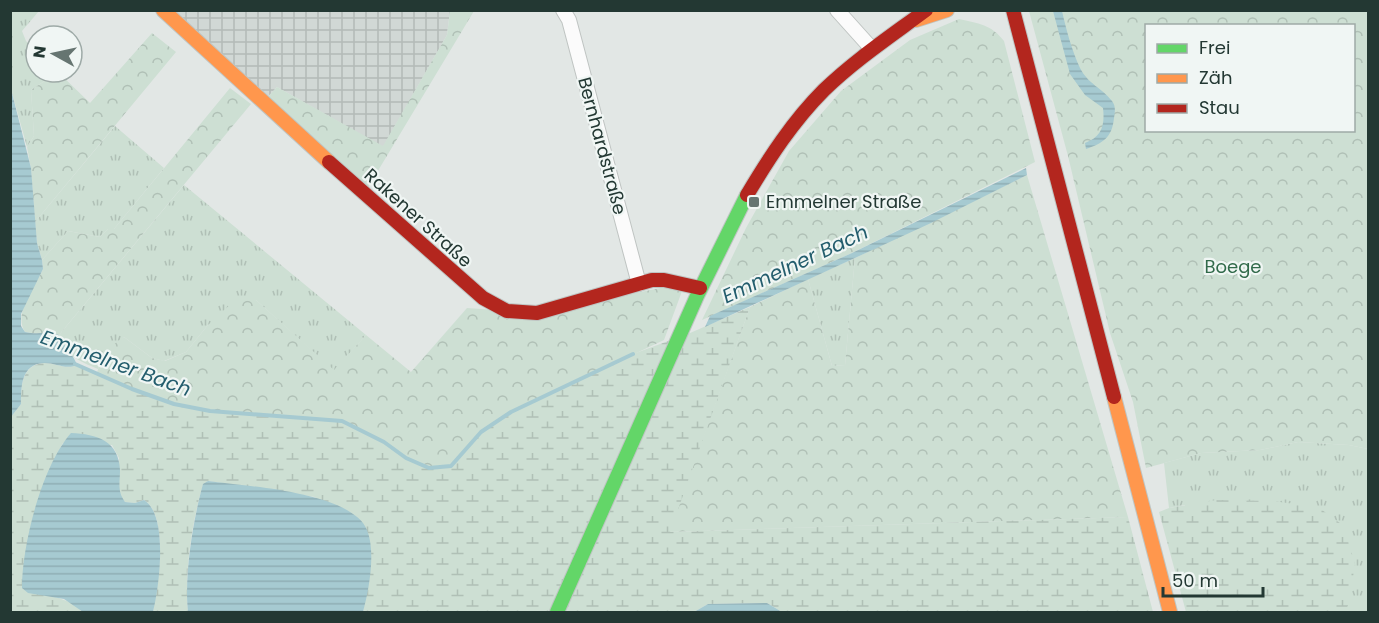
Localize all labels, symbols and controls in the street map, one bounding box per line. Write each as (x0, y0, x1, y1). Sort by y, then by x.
north arrow (24, 24, 84, 84)
legend (1145, 24, 1355, 132)
text: Frei (1199, 35, 1230, 60)
text: N (27, 44, 52, 60)
text: Zäh (1199, 65, 1232, 90)
street label: Bernhardstraße (572, 74, 633, 217)
text: Stau (1199, 95, 1240, 120)
street label: Rakener Straße (359, 162, 478, 273)
place label: Emmelner Straße (766, 189, 922, 214)
marker: Emmelner Straße (747, 195, 761, 209)
water label: Emmelner Bach (717, 218, 873, 310)
park label: Boege (1204, 254, 1262, 279)
water label: Emmelner Bach (37, 323, 195, 403)
scale bar (1163, 560, 1264, 598)
text: 50 m (1172, 568, 1218, 593)

